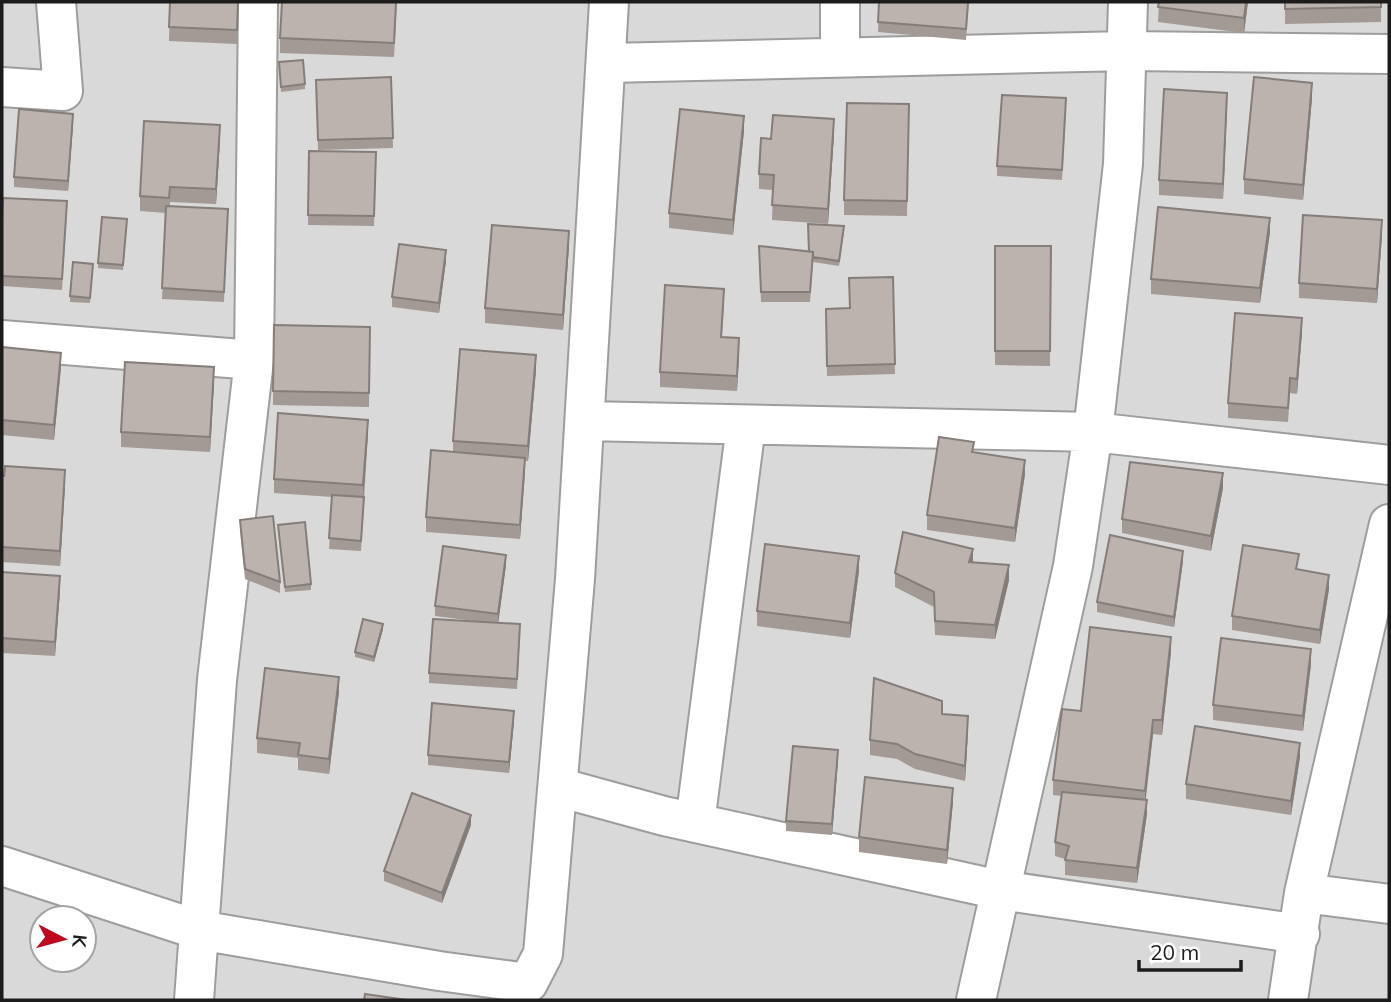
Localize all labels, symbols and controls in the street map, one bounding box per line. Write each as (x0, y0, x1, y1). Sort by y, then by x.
north arrow (28, 904, 98, 974)
scale bar (1139, 928, 1240, 972)
text: K (67, 933, 93, 950)
text: 20 m (1150, 939, 1199, 965)

